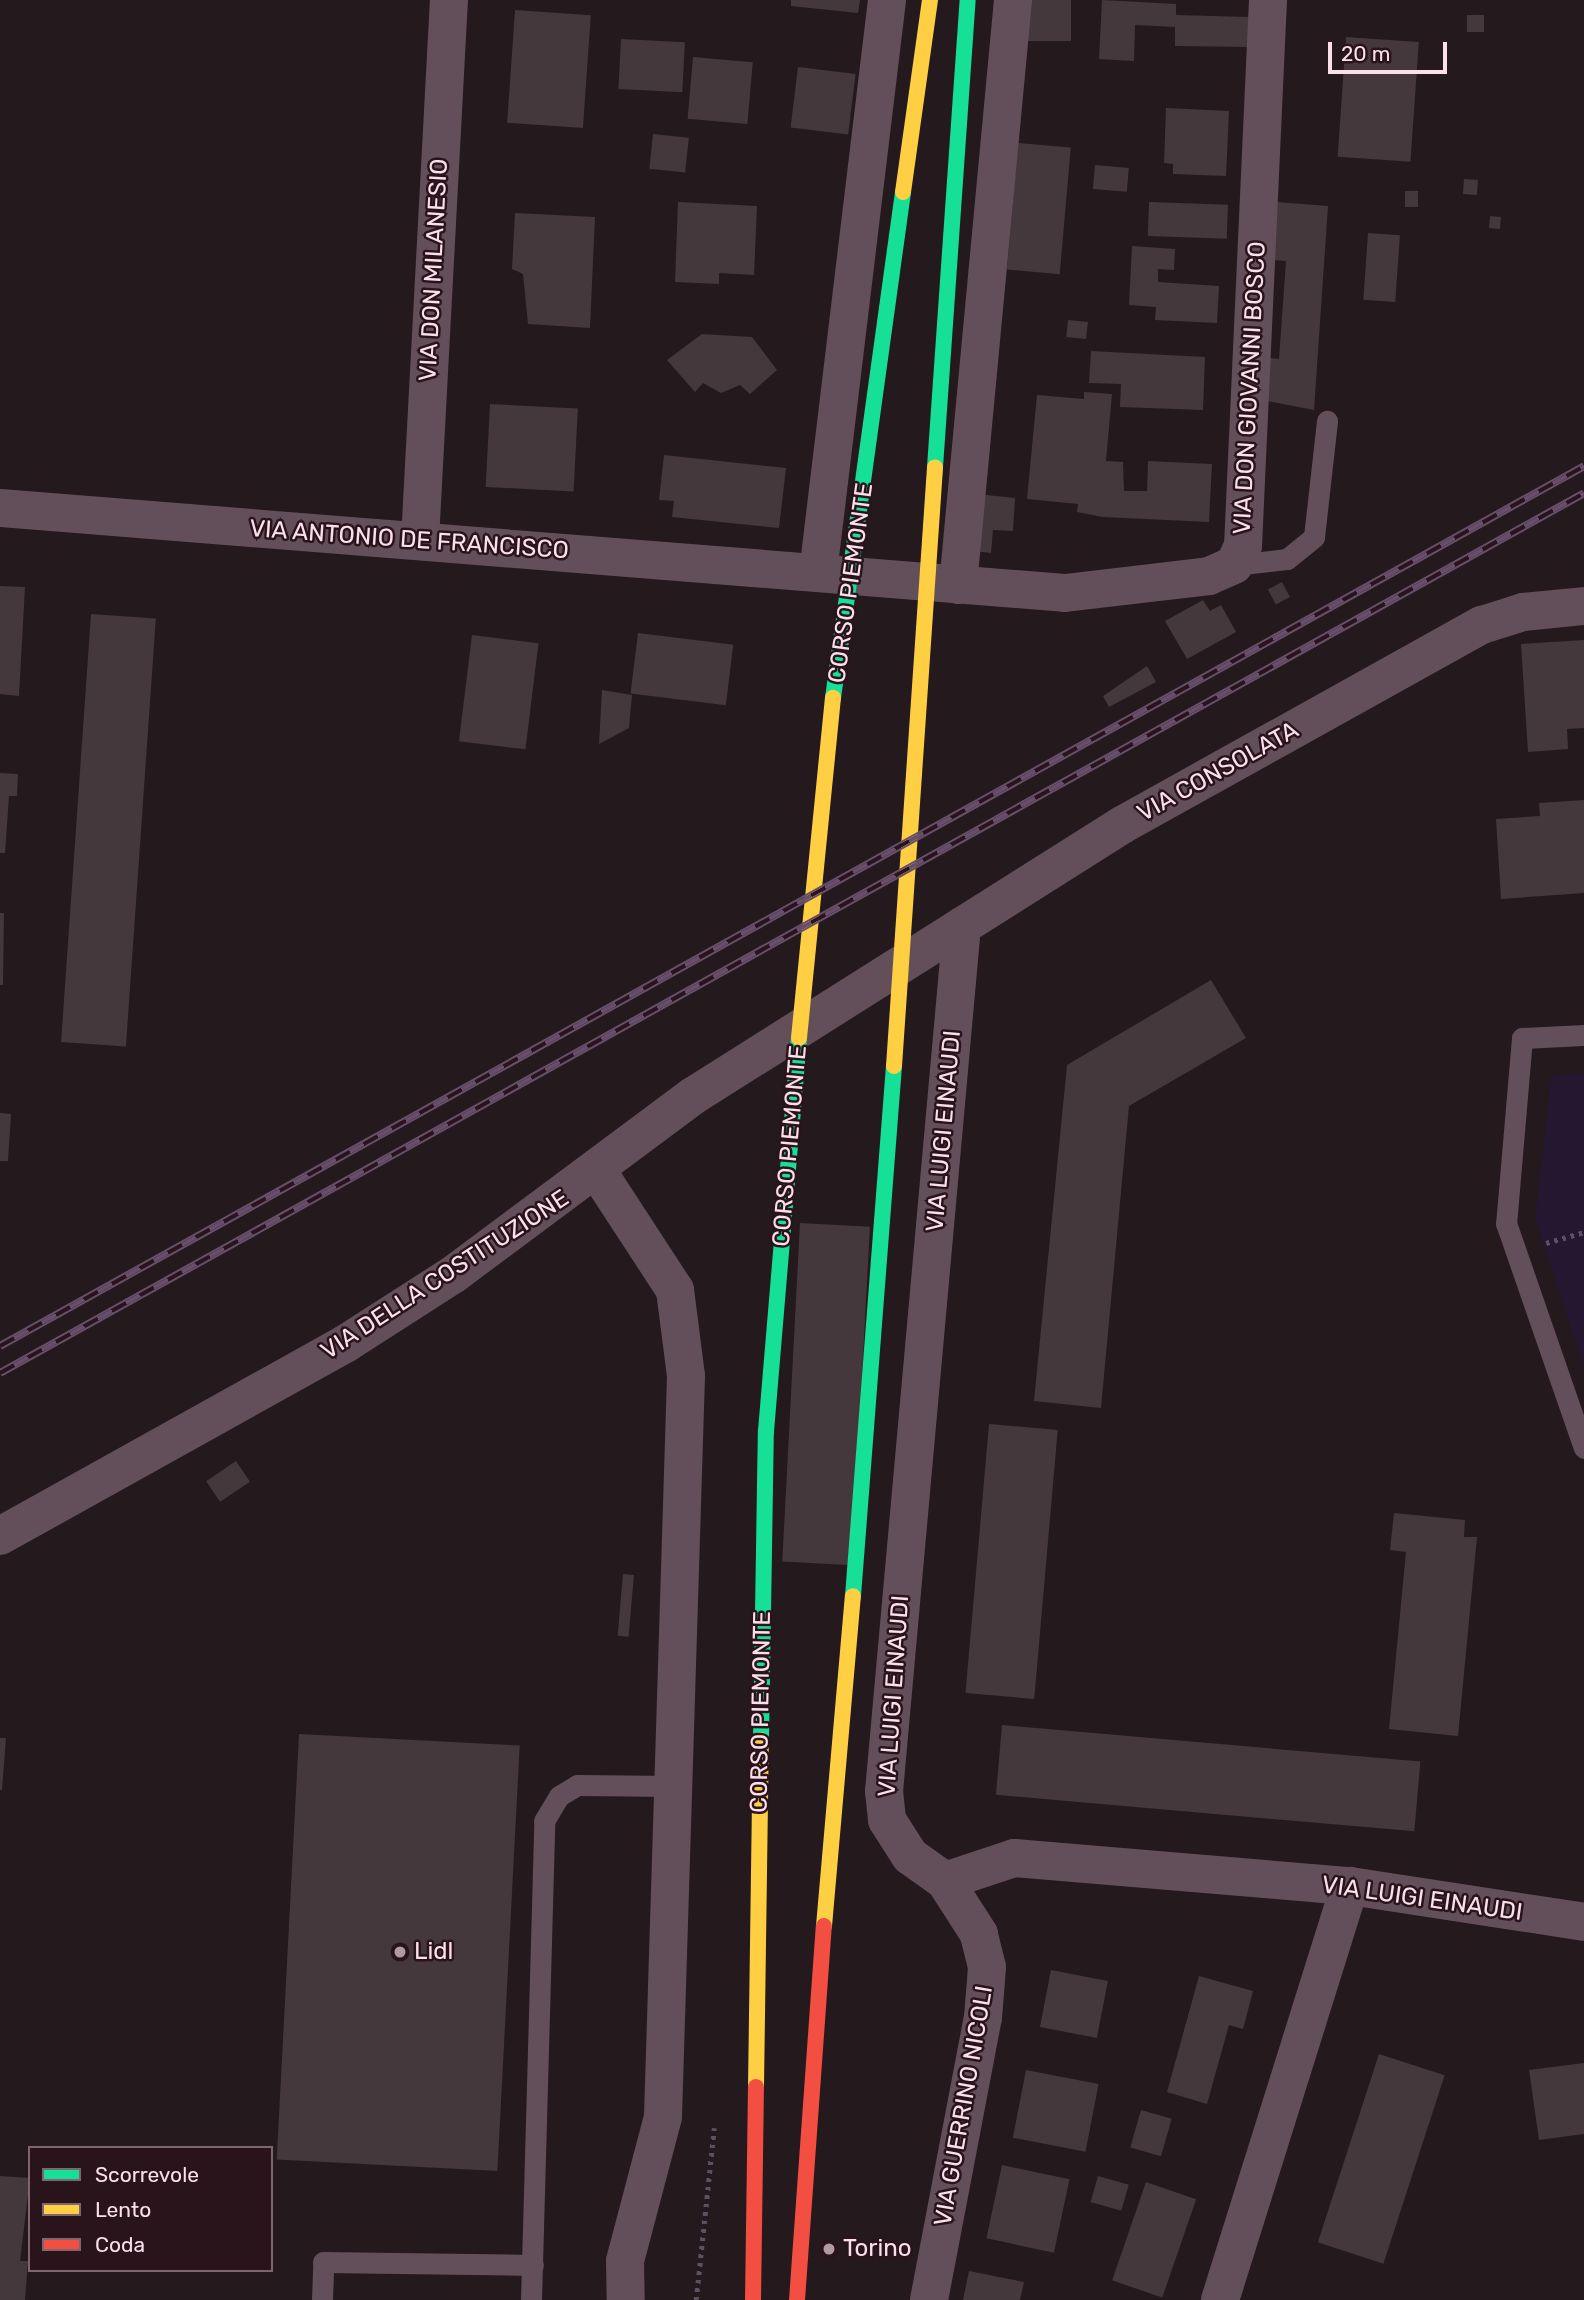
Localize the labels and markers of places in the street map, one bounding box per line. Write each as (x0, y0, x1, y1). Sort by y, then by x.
place label: Lidl (414, 1938, 453, 1966)
marker: Lidl (392, 1944, 408, 1960)
place label: Torino (843, 2235, 912, 2263)
marker: Torino (821, 2241, 837, 2257)

